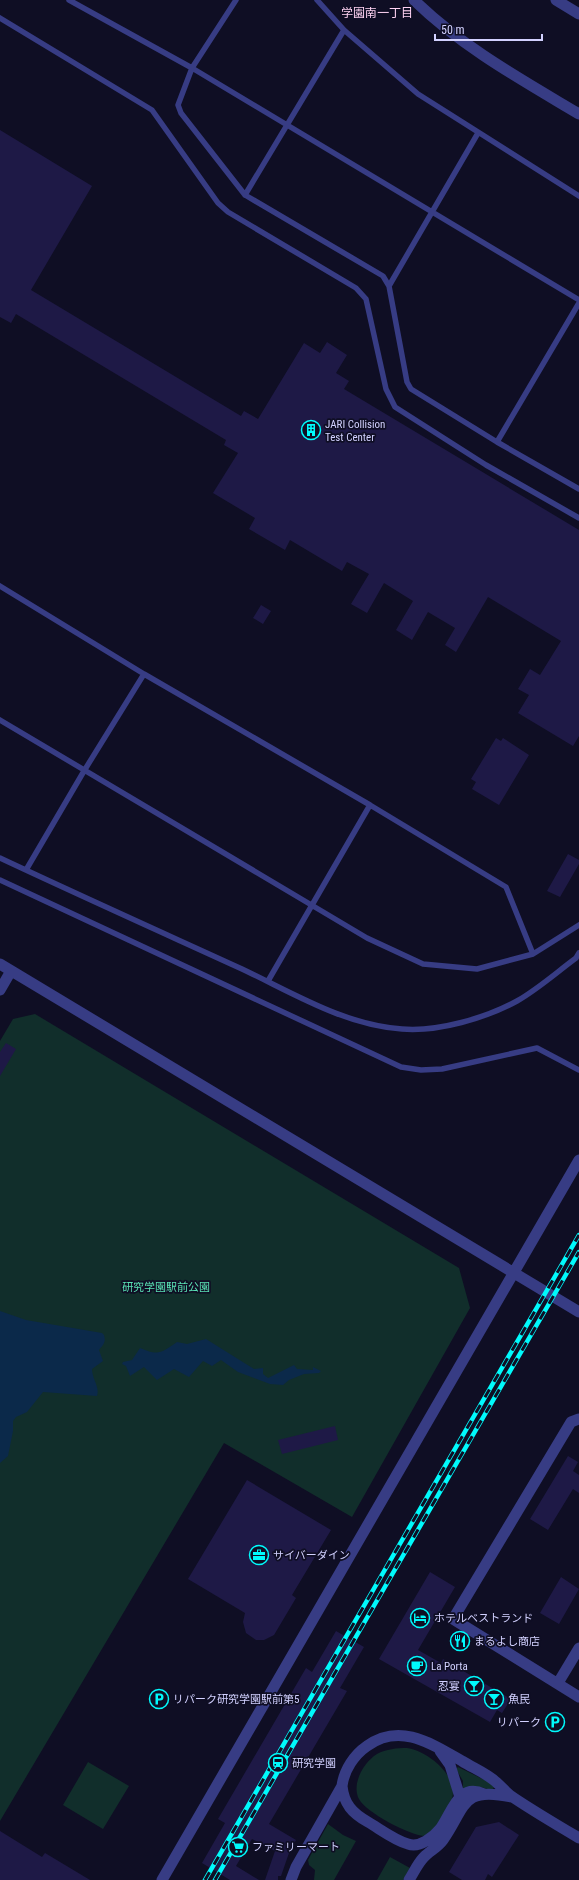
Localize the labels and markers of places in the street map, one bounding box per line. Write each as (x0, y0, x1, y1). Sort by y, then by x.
place label: JARI Collision Test Center (325, 418, 385, 444)
building icon: JARI Collision Test Center (300, 419, 322, 441)
office icon: サイバーダイン (248, 1544, 270, 1566)
place label: サイバーダイン (273, 1549, 350, 1562)
hotel icon: ホテルベストランド (409, 1607, 431, 1629)
place label: ホテルベストランド (434, 1612, 533, 1625)
restaurant icon: まるよし商店 (449, 1630, 471, 1652)
place label: まるよし商店 (474, 1635, 540, 1648)
cafe icon: La Porta (406, 1655, 428, 1677)
place label: La Porta (431, 1660, 468, 1673)
bar icon: 忍宴 (463, 1675, 485, 1697)
place label: 忍宴 (438, 1680, 460, 1693)
parking icon: リパーク研究学園駅前第5 (148, 1688, 170, 1710)
bar icon: 魚民 (483, 1688, 505, 1710)
place label: リパーク研究学園駅前第5 (173, 1693, 299, 1706)
place label: 魚民 (508, 1693, 530, 1706)
parking icon: リパーク (544, 1711, 566, 1733)
place label: リパーク (497, 1716, 541, 1729)
station icon: 研究学園 (267, 1752, 289, 1774)
place label: 研究学園 (292, 1757, 336, 1770)
supermarket icon: ファミリーマート (227, 1836, 249, 1858)
place label: ファミリーマート (252, 1841, 340, 1854)

